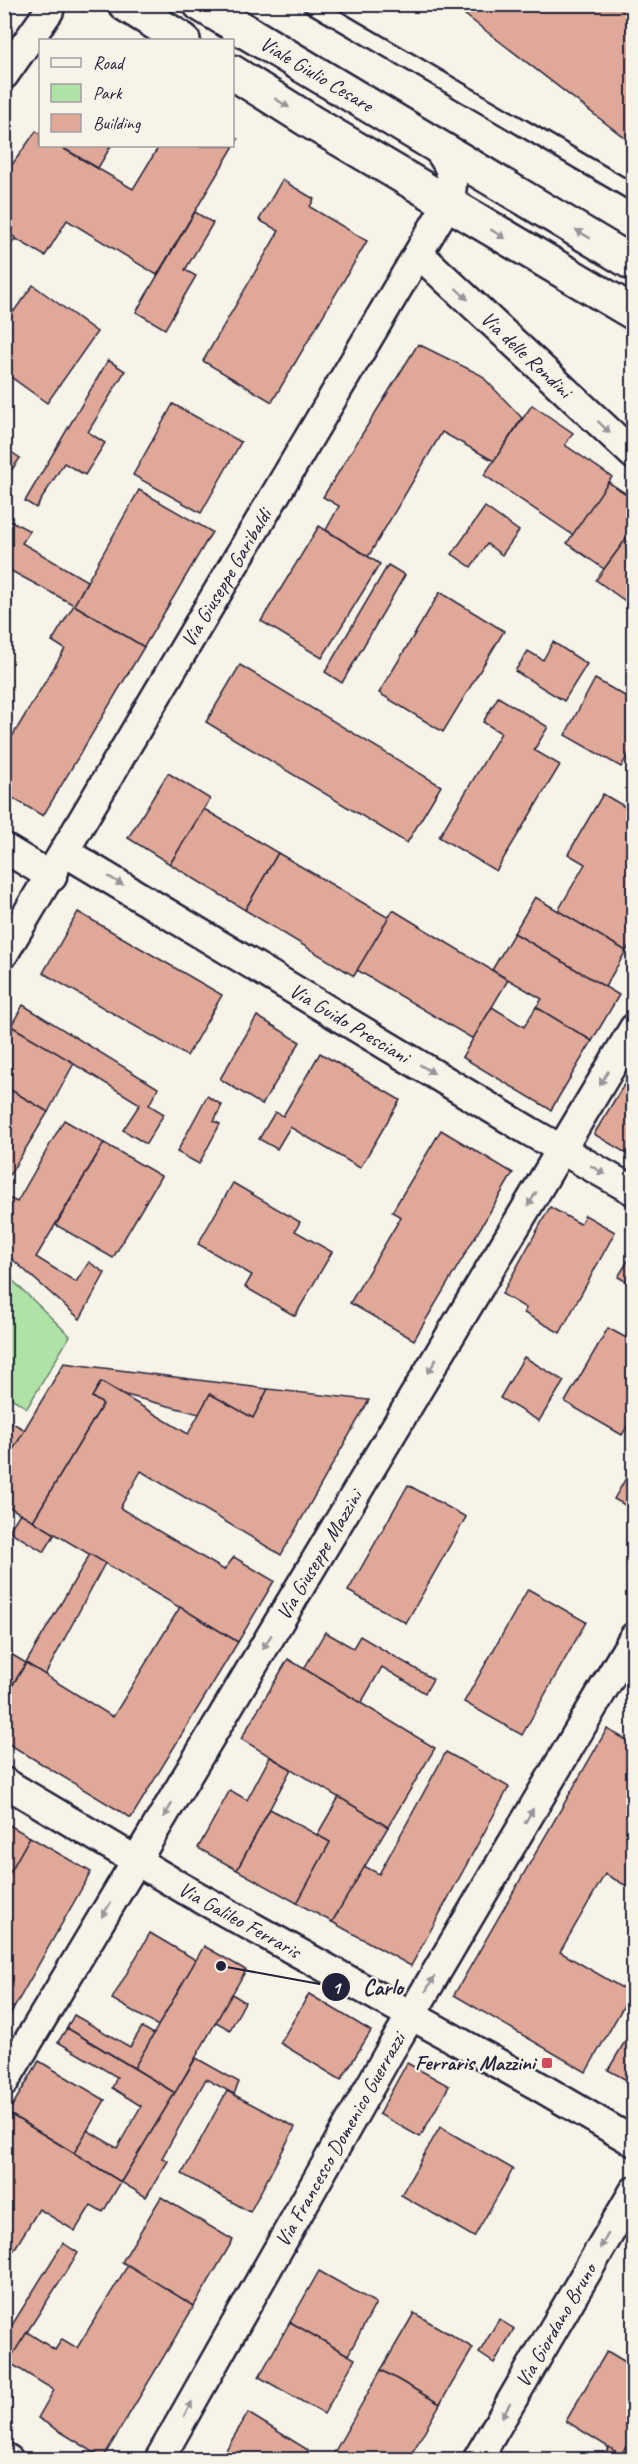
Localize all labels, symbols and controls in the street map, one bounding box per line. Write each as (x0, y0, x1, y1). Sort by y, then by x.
street label: Viale Giulio Cesare (255, 30, 380, 119)
legend (39, 39, 234, 147)
text: Road (93, 52, 126, 74)
text: Park (93, 82, 123, 104)
one-way arrow (274, 97, 290, 108)
text: Building (93, 112, 142, 134)
one-way arrow (490, 228, 506, 239)
one-way arrow (575, 228, 591, 239)
one-way arrow (454, 287, 469, 300)
street label: Via delle Rondini (475, 305, 580, 405)
one-way arrow (597, 420, 611, 434)
street label: Via Giuseppe Garibaldi (175, 501, 279, 652)
one-way arrow (108, 876, 124, 887)
street label: Via Guido Presciani (285, 977, 417, 1071)
one-way arrow (419, 1064, 436, 1074)
one-way arrow (598, 1070, 609, 1086)
one-way arrow (590, 1165, 607, 1175)
one-way arrow (526, 1191, 537, 1207)
one-way arrow (426, 1358, 437, 1374)
street label: Via Giuseppe Mazzini (270, 1483, 369, 1625)
one-way arrow (262, 1634, 273, 1650)
one-way arrow (162, 1802, 173, 1818)
one-way arrow (523, 1808, 534, 1824)
street label: Via Galileo Ferraris (174, 1876, 307, 1965)
one-way arrow (101, 1902, 112, 1918)
callout: Carlo (321, 1967, 415, 2007)
text: Carlo (363, 1974, 405, 2002)
one-way arrow (425, 1975, 435, 1992)
text: 1 (332, 1977, 342, 1999)
street label: Via Francesco Domenico Guerrazzi (269, 2025, 413, 2251)
place label: Ferraris Mazzini (415, 2050, 538, 2076)
marker: Ferraris Mazzini (540, 2056, 554, 2070)
one-way arrow (598, 2233, 609, 2249)
street label: Via Giordano Bruno (509, 2256, 603, 2392)
one-way arrow (182, 2400, 192, 2417)
one-way arrow (500, 2402, 511, 2418)

